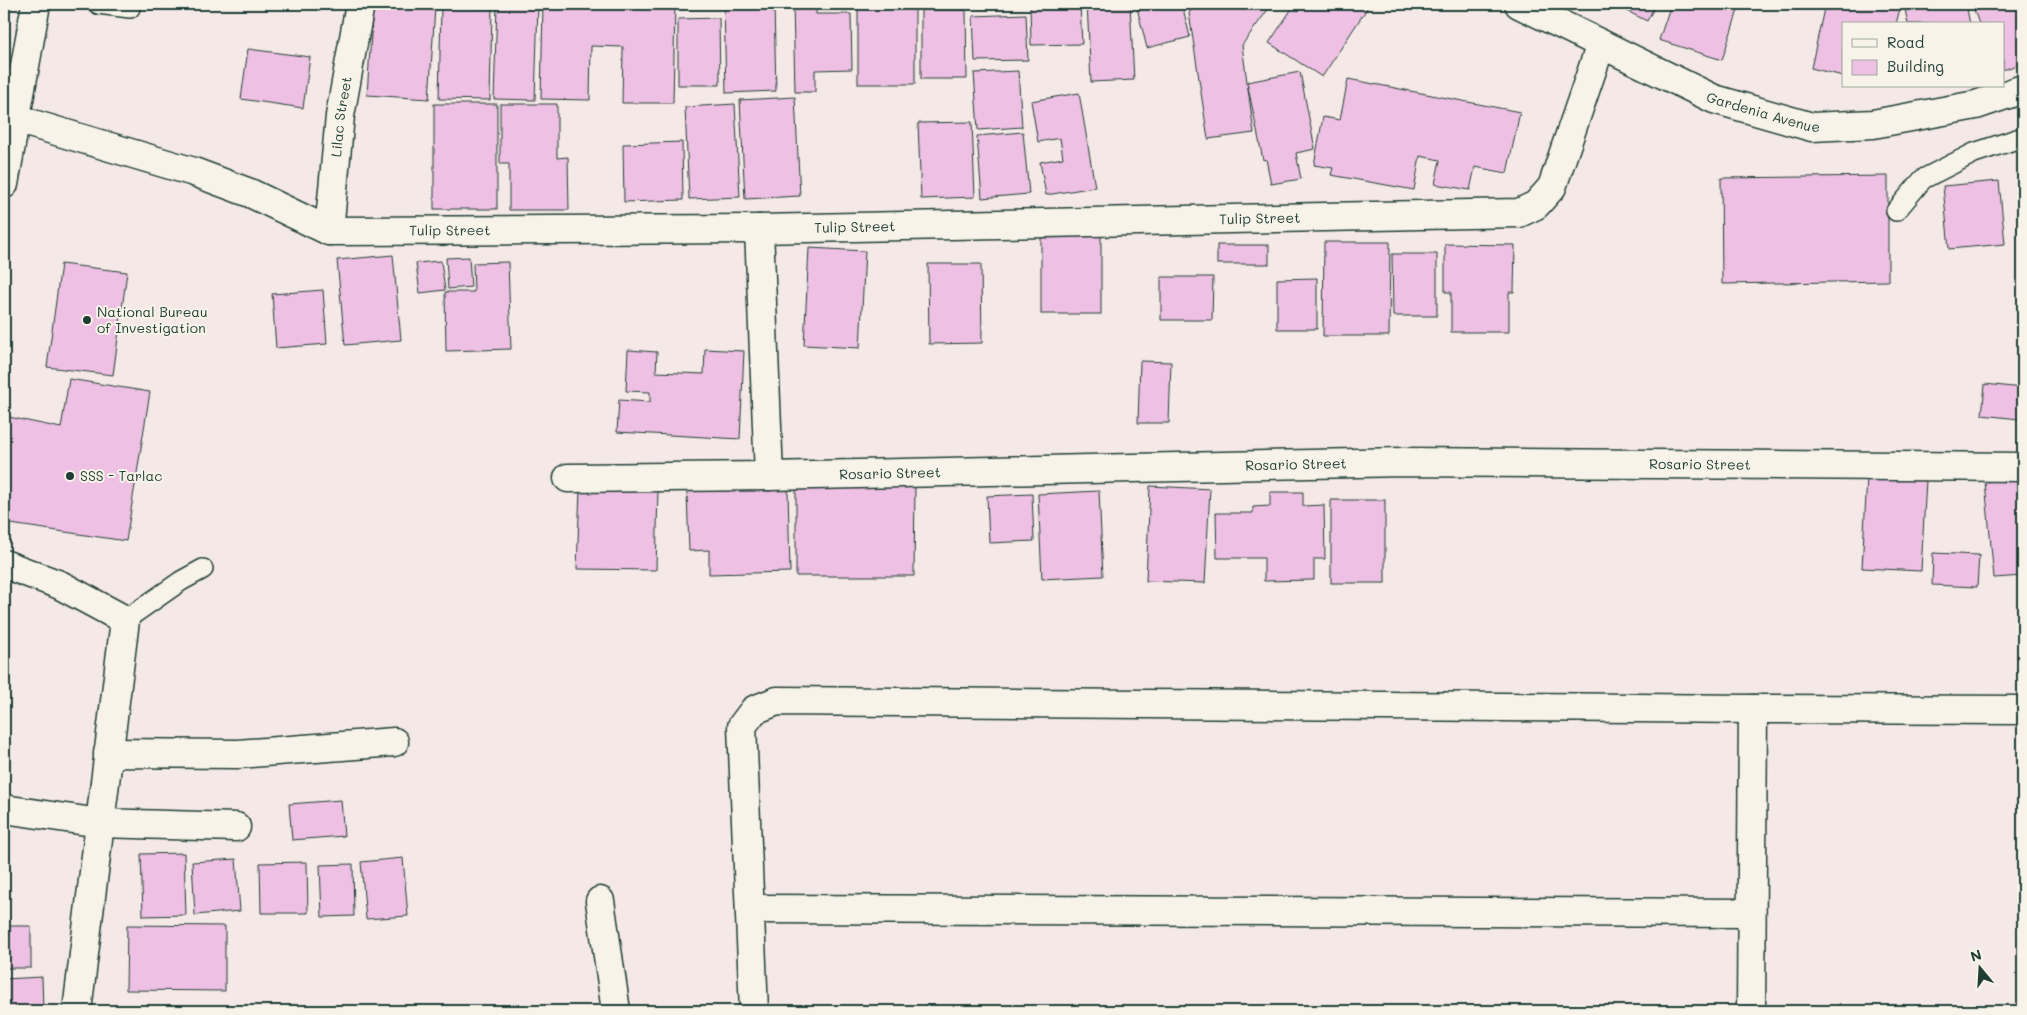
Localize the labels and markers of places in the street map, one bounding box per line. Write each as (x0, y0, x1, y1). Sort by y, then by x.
place label: National Bureau of Investigation (97, 302, 208, 337)
marker: National Bureau of Investigation (81, 314, 93, 326)
place label: SSS - Tarlac (80, 466, 163, 485)
marker: SSS - Tarlac (64, 470, 76, 482)

